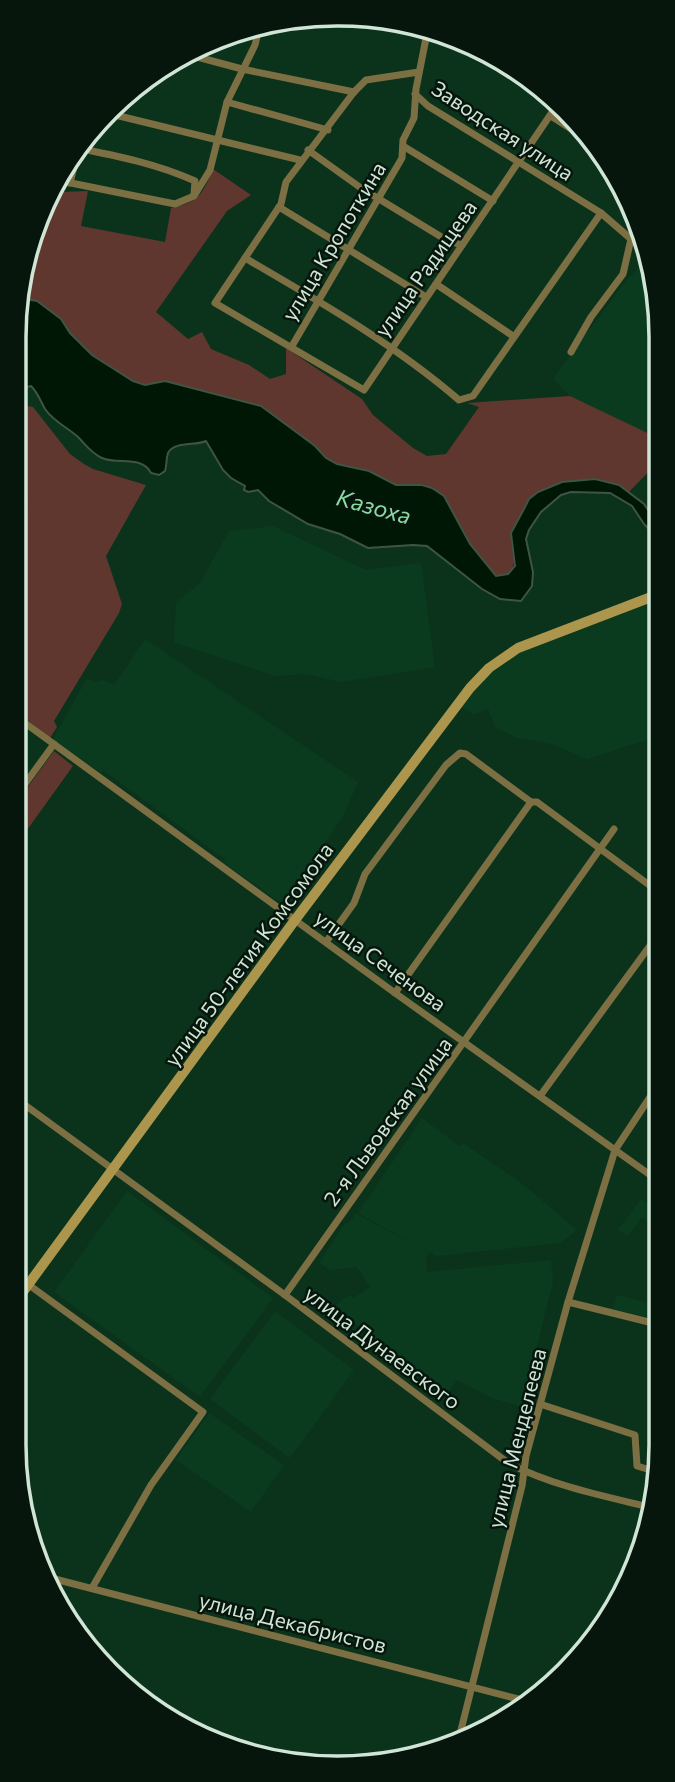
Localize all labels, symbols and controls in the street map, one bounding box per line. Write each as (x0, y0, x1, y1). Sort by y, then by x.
street label: Заводская улица (428, 75, 578, 185)
street label: улица Кропоткина (276, 157, 390, 325)
street label: улица Радищева (369, 195, 481, 341)
water label: Казоха (334, 483, 414, 529)
street label: улица 50-летия Комсомола (158, 837, 338, 1071)
street label: улица Сеченова (311, 904, 451, 1016)
street label: 2-я Львовская улица (318, 1032, 456, 1210)
street label: улица Дунаевского (300, 1280, 466, 1414)
street label: улица Менделеева (482, 1346, 550, 1530)
street label: улица Декабристов (197, 1587, 389, 1657)

